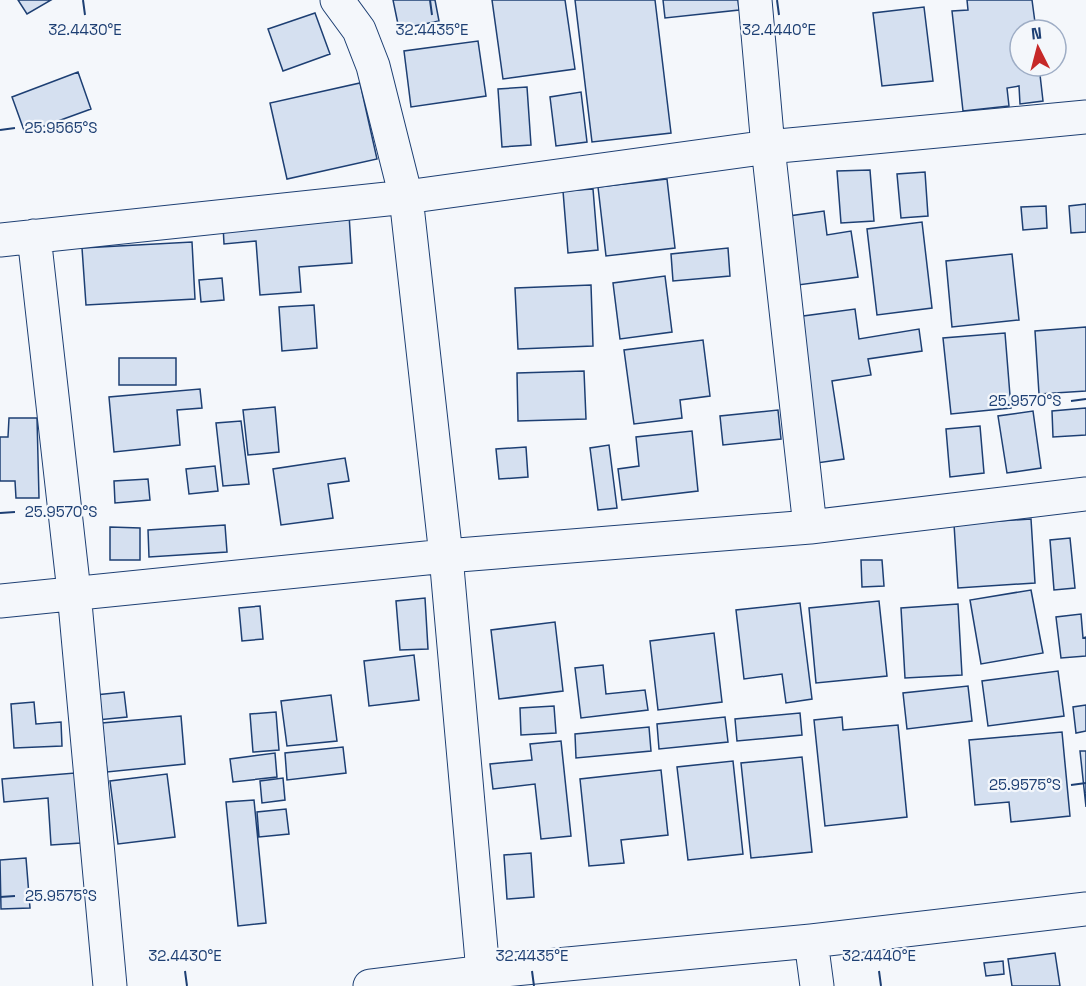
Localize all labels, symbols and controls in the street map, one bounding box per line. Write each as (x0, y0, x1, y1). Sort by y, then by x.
north arrow (1008, 18, 1068, 78)
text: 32.4430°E (48, 20, 122, 39)
text: 32.4435°E (396, 20, 468, 39)
text: 32.4440°E (742, 20, 816, 39)
text: N (1030, 23, 1043, 45)
text: 25.9565°S (24, 118, 98, 137)
text: 25.9570°S (989, 391, 1061, 410)
text: 25.9570°S (25, 502, 97, 521)
text: 25.9575°S (989, 775, 1061, 794)
text: 25.9575°S (25, 886, 97, 905)
text: 32.4430°E (148, 946, 222, 965)
text: 32.4435°E (496, 946, 568, 965)
text: 32.4440°E (842, 946, 916, 965)

